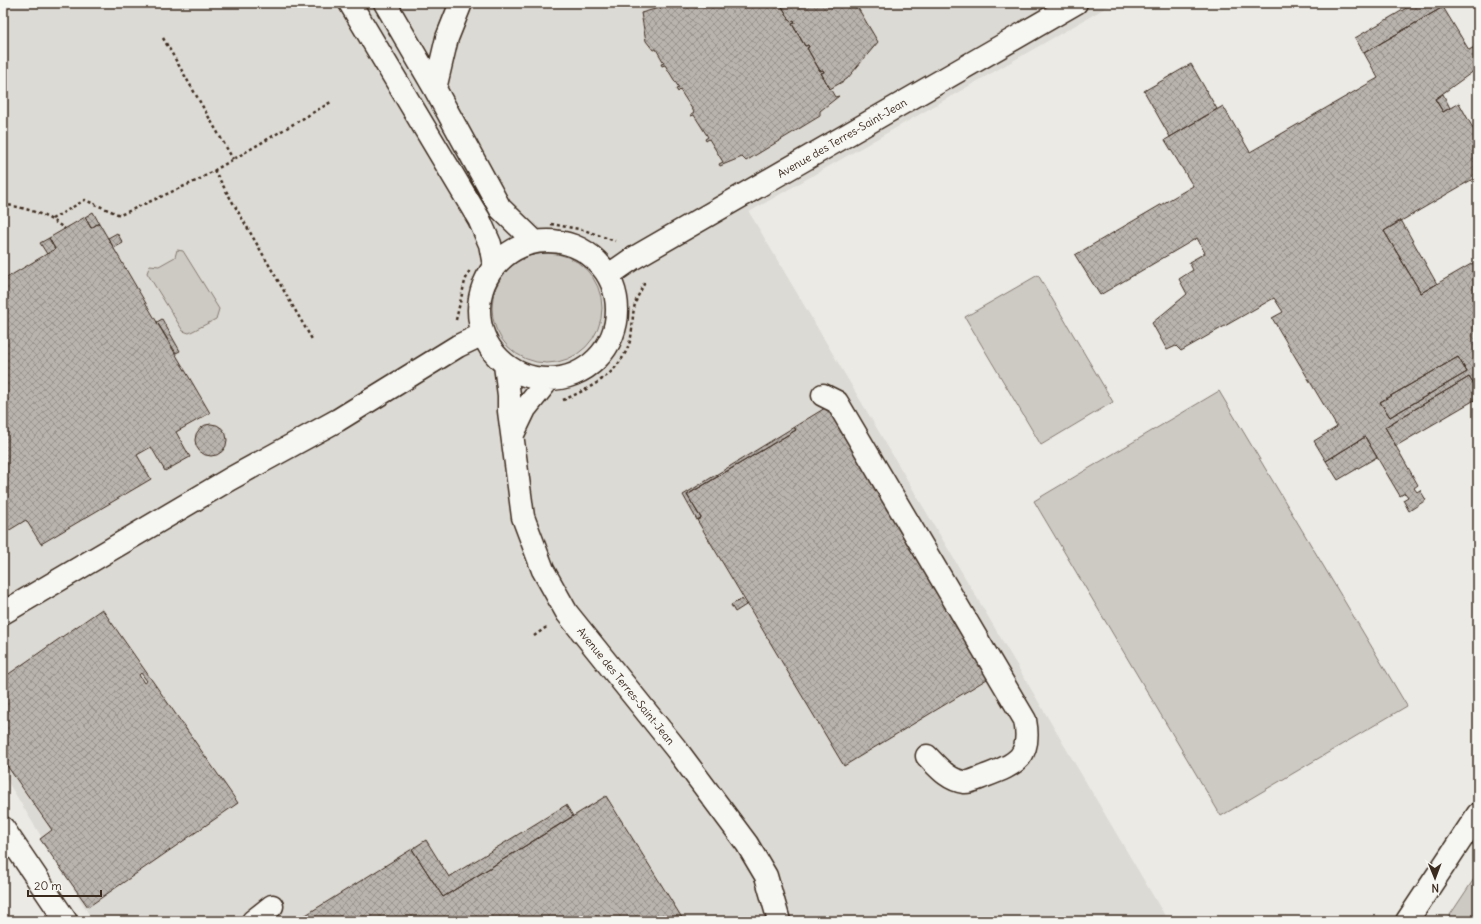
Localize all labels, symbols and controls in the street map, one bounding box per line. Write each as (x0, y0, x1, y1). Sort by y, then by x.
street label: Avenue des Terres-Saint-Jean (775, 95, 909, 181)
street label: Avenue des Terres-Saint-Jean (574, 624, 678, 748)
north arrow (1415, 858, 1455, 898)
scale bar (28, 872, 101, 898)
text: 20 m (34, 878, 62, 893)
text: N (1431, 881, 1439, 895)

